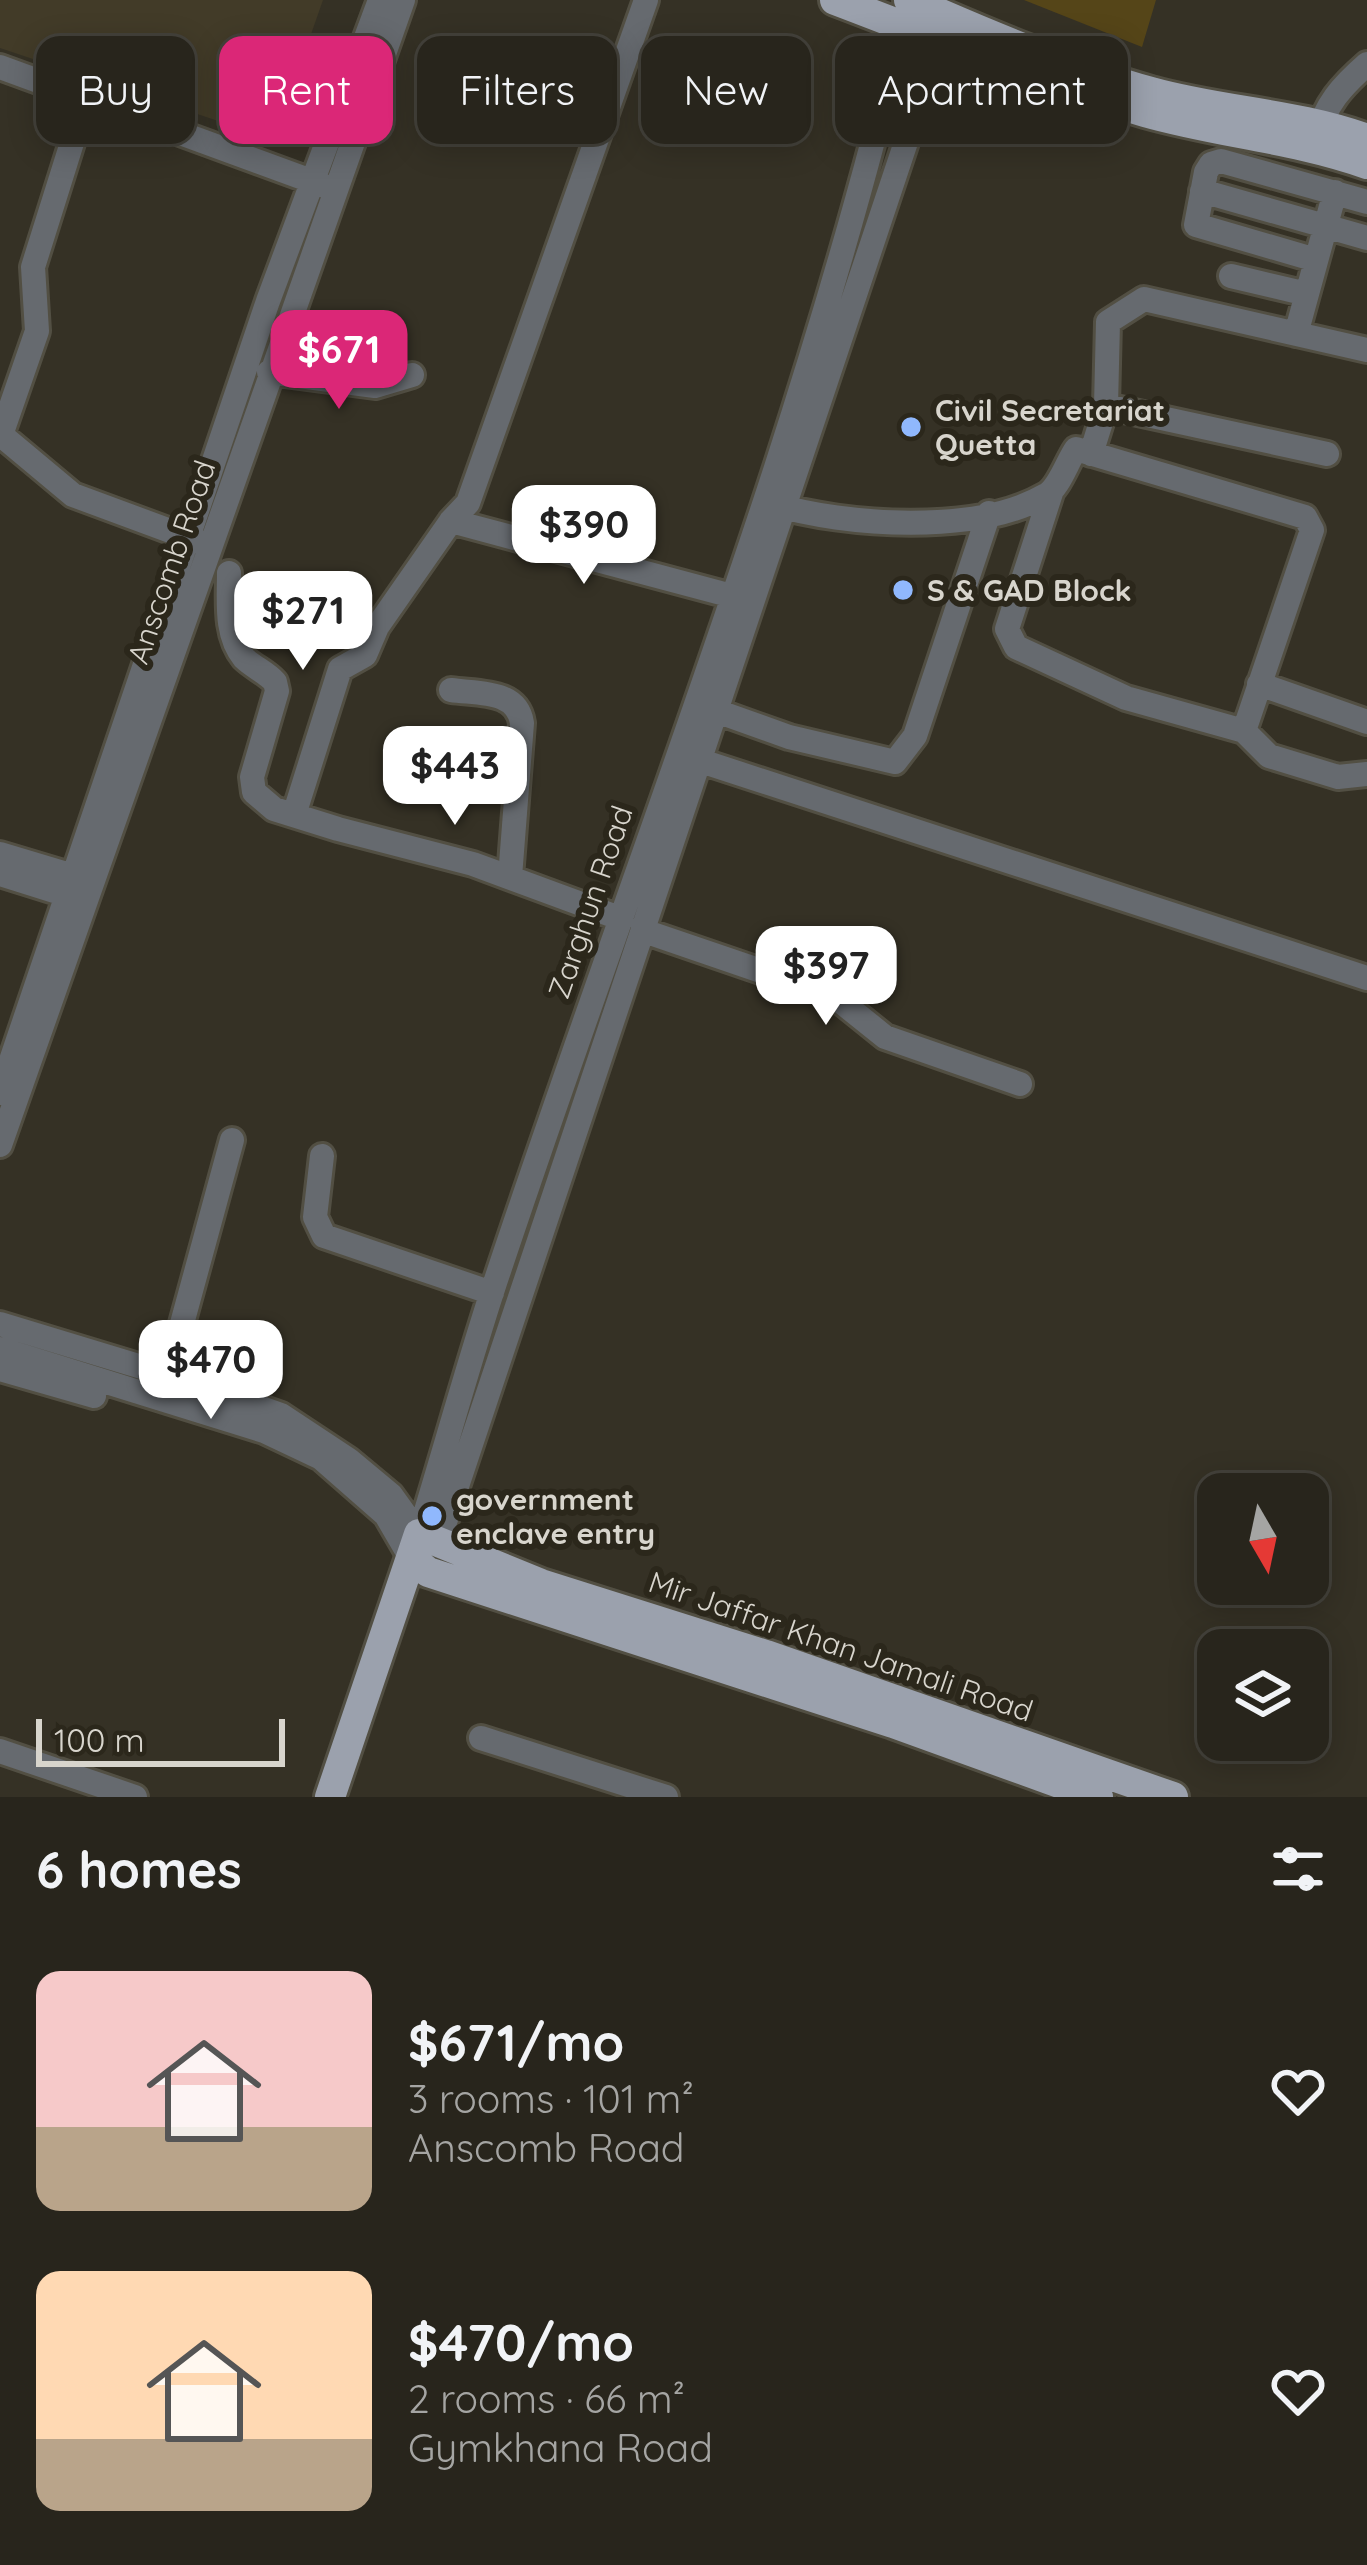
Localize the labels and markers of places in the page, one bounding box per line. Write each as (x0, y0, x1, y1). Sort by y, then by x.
pin: $671 (268, 310, 410, 412)
place label: Civil Secretariat Quetta (935, 391, 1165, 463)
marker: Civil Secretariat Quetta (898, 414, 924, 440)
pin: $390 (513, 485, 655, 587)
pin: $271 (232, 571, 374, 673)
place label: S & GAD Block (927, 571, 1132, 609)
marker: S & GAD Block (890, 577, 916, 603)
pin: $443 (384, 726, 526, 828)
pin: $397 (755, 926, 897, 1028)
pin: $470 (140, 1320, 282, 1422)
place label: government enclave entry (456, 1480, 655, 1552)
marker: government enclave entry (419, 1503, 445, 1529)

